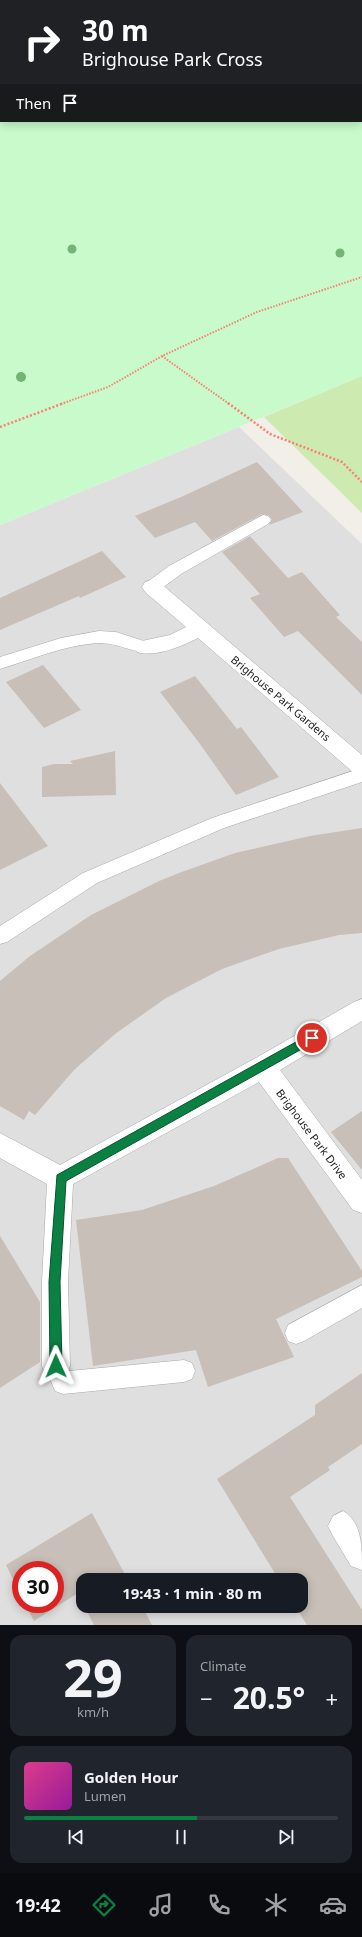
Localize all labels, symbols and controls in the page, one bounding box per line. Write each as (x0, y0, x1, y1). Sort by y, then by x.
text: 30 m (82, 11, 149, 49)
icon: right (16, 16, 68, 68)
text: Brighouse Park Cross (82, 47, 263, 71)
icon: arrive (59, 92, 81, 114)
text: Then (16, 93, 51, 113)
street label: Brighouse Park Gardens (228, 652, 334, 744)
pin (295, 1021, 329, 1055)
icon: arrive (301, 1027, 323, 1049)
street label: Brighouse Park Drive (273, 1086, 351, 1182)
position arrow (35, 1345, 77, 1387)
speed limit sign: 30 (12, 1561, 64, 1613)
text: 19:43 · 1 min · 80 m (122, 1583, 262, 1603)
text: 29 (63, 1641, 123, 1712)
text: Climate (200, 1657, 246, 1675)
text: 20.5° (233, 1677, 305, 1718)
text: − (200, 1683, 213, 1713)
text: + (325, 1683, 338, 1713)
text: km/h (77, 1703, 109, 1721)
text: Golden Hour (84, 1767, 178, 1787)
text: Lumen (84, 1787, 126, 1805)
icon: previous (65, 1826, 87, 1848)
icon: pause (170, 1826, 192, 1848)
icon: next (275, 1826, 297, 1848)
icon: directions (90, 1891, 118, 1919)
icon: music (147, 1891, 175, 1919)
icon: phone (205, 1891, 233, 1919)
icon: climate (262, 1891, 290, 1919)
icon: car (319, 1891, 347, 1919)
text: 19:42 (15, 1893, 61, 1917)

